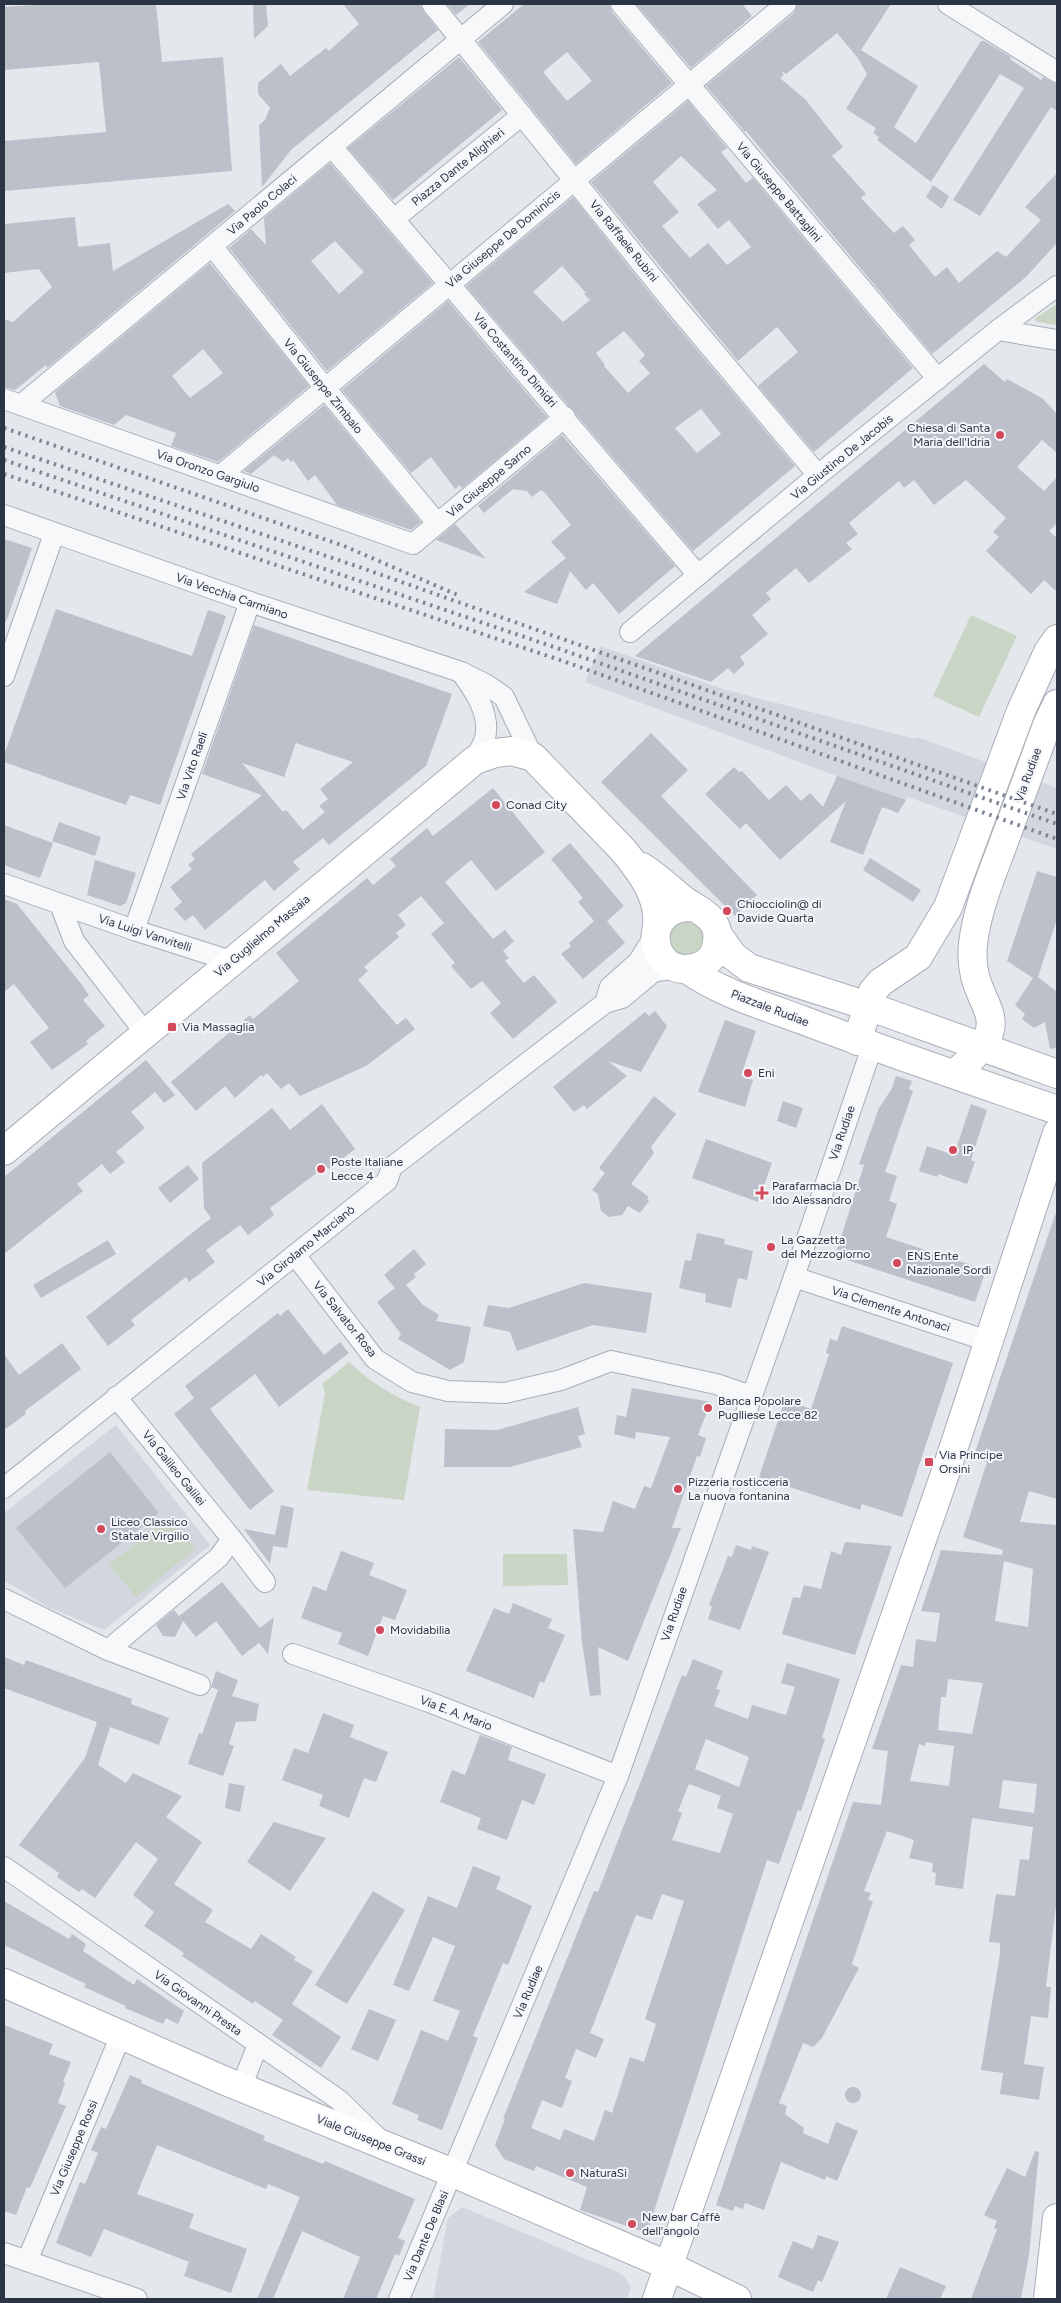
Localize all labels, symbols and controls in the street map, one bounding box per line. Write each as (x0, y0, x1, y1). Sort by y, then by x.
street label: Piazza Dante Alighieri (409, 125, 507, 209)
street label: Via Giuseppe Battaglini (733, 140, 825, 244)
street label: Via Paolo Colaci (224, 172, 300, 238)
street label: Via Giuseppe De Dominicis (443, 187, 563, 291)
street label: Via Raffaele Rubini (587, 197, 661, 285)
street label: Via Costantino Dimidri (470, 310, 560, 410)
street label: Via Giuseppe Zimbalo (280, 336, 366, 436)
street label: Via Giustino De Jacobis (788, 411, 896, 502)
place label: Chiesa di Santa Maria dell'Idria (907, 421, 990, 449)
marker: Chiesa di Santa Maria dell'Idria (994, 429, 1006, 441)
street label: Via Giuseppe Sarno (444, 442, 534, 520)
street label: Via Oronzo Gargiulo (154, 447, 262, 495)
street label: Via Vecchia Carmiano (174, 570, 290, 622)
street label: Via Vito Raeli (174, 730, 210, 802)
street label: Via Rudiae (1012, 745, 1044, 804)
place label: Conad City (506, 798, 567, 812)
marker: Conad City (490, 799, 502, 811)
street label: Via Guglielmo Massaia (211, 892, 313, 980)
place label: Chiocciolin@ di Davide Quarta (737, 897, 822, 925)
marker: Chiocciolin@ di Davide Quarta (721, 905, 733, 917)
street label: Via Luigi Vanvitelli (97, 911, 193, 955)
street label: Piazzale Rudiae (729, 987, 811, 1029)
place label: Via Massaglia (182, 1020, 254, 1034)
marker: Via Massaglia (166, 1021, 178, 1033)
place label: Eni (758, 1066, 775, 1080)
marker: Eni (742, 1067, 754, 1079)
street label: Via Rudiae (826, 1103, 858, 1162)
place label: IP (963, 1143, 973, 1157)
marker: IP (947, 1144, 959, 1156)
place label: Poste Italiane Lecce 4 (331, 1155, 404, 1183)
marker: Poste Italiane Lecce 4 (315, 1163, 327, 1175)
place label: Parafarmacia Dr. Ido Alessandro (772, 1179, 859, 1207)
marker: Parafarmacia Dr. Ido Alessandro (756, 1187, 768, 1199)
street label: Via Girolamo Marcianò (254, 1202, 358, 1290)
place label: La Gazzetta del Mezzogiorno (781, 1233, 870, 1261)
marker: La Gazzetta del Mezzogiorno (765, 1241, 777, 1253)
place label: ENS Ente Nazionale Sordi (907, 1249, 991, 1277)
marker: ENS Ente Nazionale Sordi (891, 1257, 903, 1269)
street label: Via Salvator Rosa (310, 1278, 380, 1360)
street label: Via Clemente Antonaci (830, 1283, 952, 1335)
place label: Banca Popolare Puglliese Lecce 82 (718, 1394, 818, 1422)
marker: Banca Popolare Puglliese Lecce 82 (702, 1402, 714, 1414)
street label: Via Galileo Galilei (139, 1428, 209, 1508)
place label: Via Principe Orsini (939, 1448, 1003, 1476)
marker: Via Principe Orsini (923, 1456, 935, 1468)
place label: Pizzeria rosticceria La nuova fontanina (688, 1475, 790, 1503)
marker: Pizzeria rosticceria La nuova fontanina (672, 1483, 684, 1495)
place label: Liceo Classico Statale Virgilio (111, 1515, 189, 1543)
marker: Liceo Classico Statale Virgilio (95, 1523, 107, 1535)
street label: Via Rudiae (658, 1584, 690, 1643)
place label: Movidabilia (390, 1623, 451, 1637)
marker: Movidabilia (374, 1624, 386, 1636)
street label: Via E. A. Mario (418, 1693, 494, 1733)
street label: Via Rudiae (510, 1963, 546, 2021)
street label: Via Giovanni Presta (151, 1967, 245, 2039)
street label: Via Giuseppe Rossi (47, 2098, 101, 2198)
street label: Viale Giuseppe Grassi (314, 2112, 428, 2168)
place label: NaturaSì (580, 2166, 627, 2180)
marker: NaturaSì (564, 2167, 576, 2179)
street label: Via Dante De Blasi (401, 2188, 451, 2284)
place label: New bar Caffè dell'angolo (642, 2210, 721, 2238)
marker: New bar Caffè dell'angolo (626, 2218, 638, 2230)

